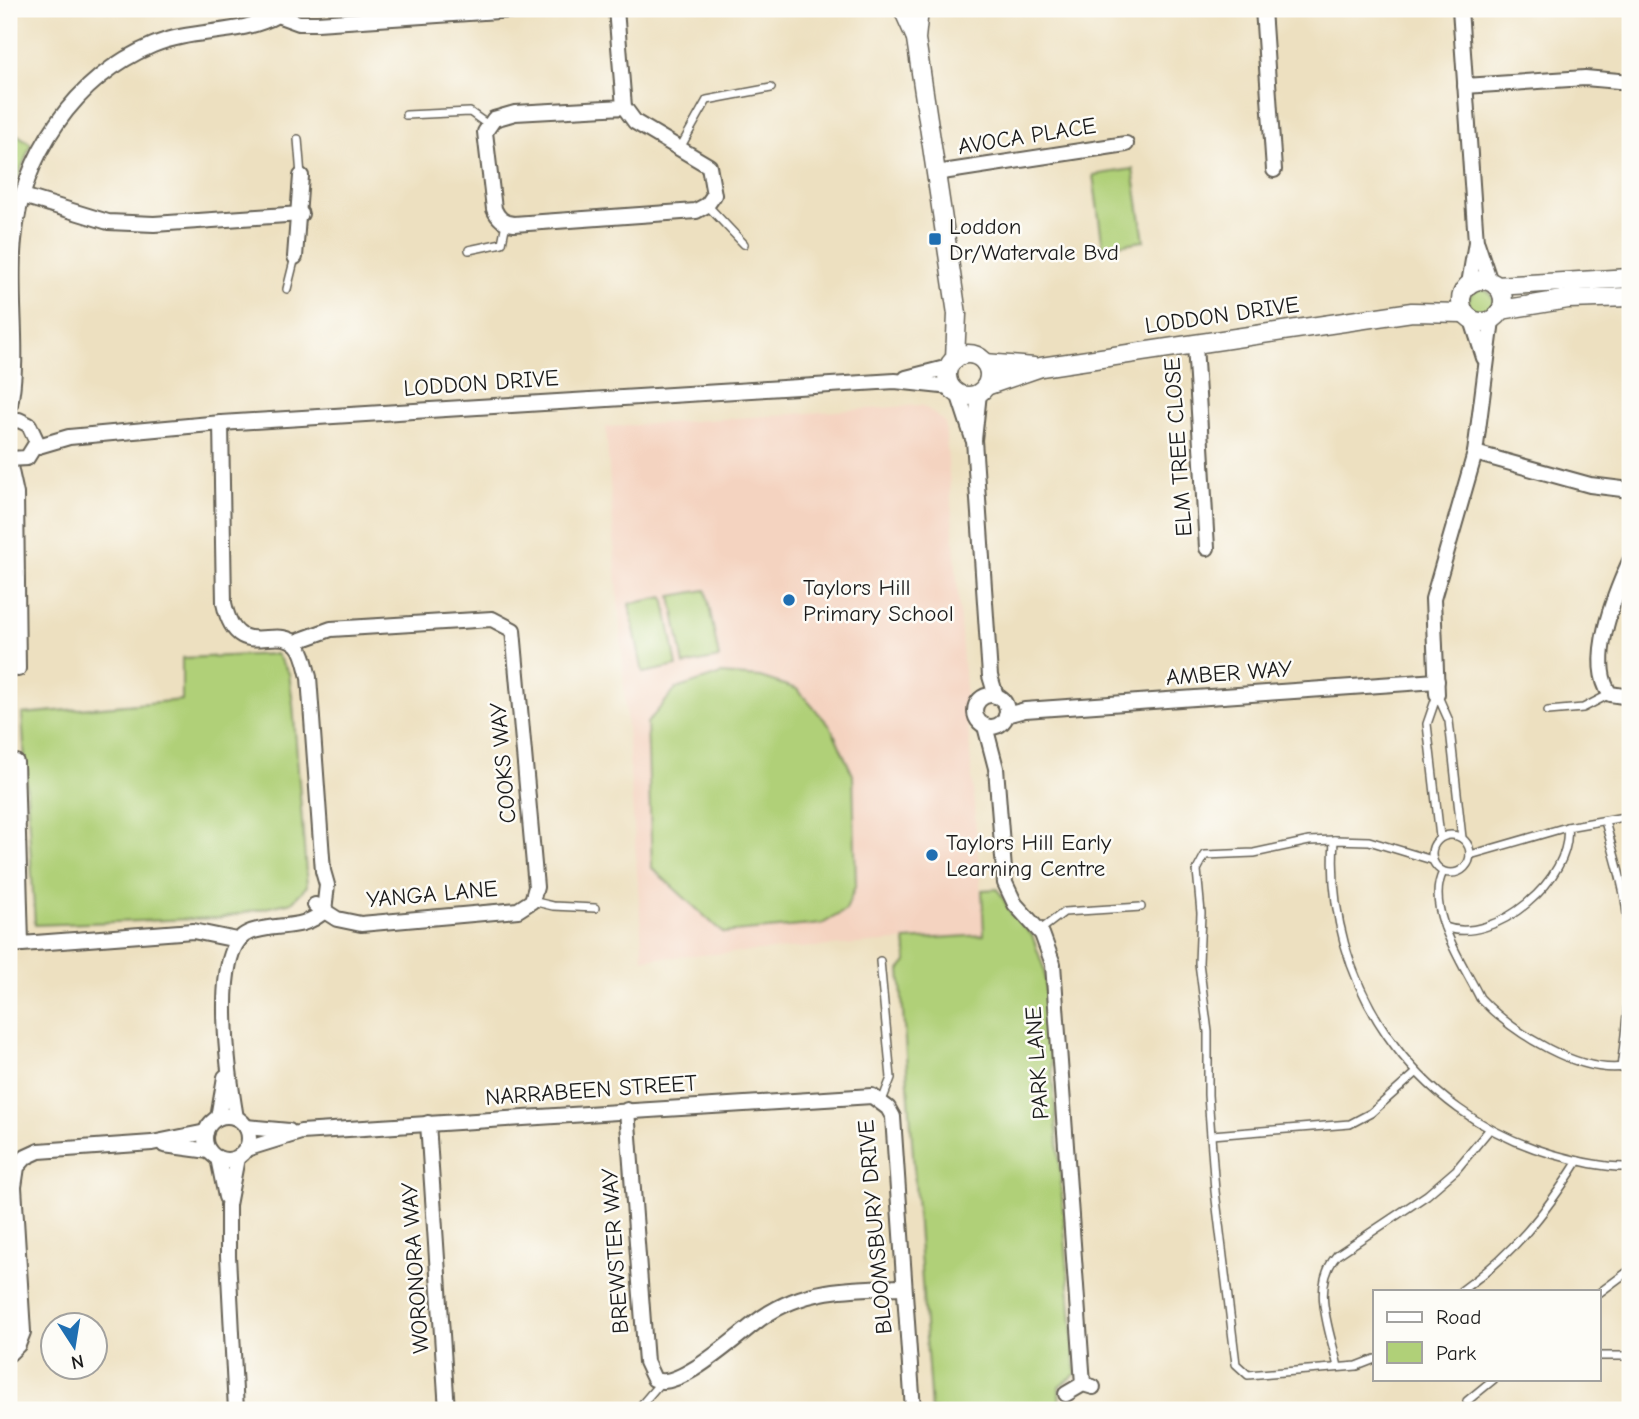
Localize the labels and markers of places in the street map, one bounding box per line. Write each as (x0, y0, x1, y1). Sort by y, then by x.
place label: Loddon Dr/Watervale Bvd (949, 213, 1119, 266)
marker: Loddon Dr/Watervale Bvd (927, 231, 943, 247)
place label: Taylors Hill Primary School (803, 574, 954, 627)
marker: Taylors Hill Primary School (781, 592, 797, 608)
place label: Taylors Hill Early Learning Centre (946, 829, 1112, 882)
marker: Taylors Hill Early Learning Centre (924, 847, 940, 863)

